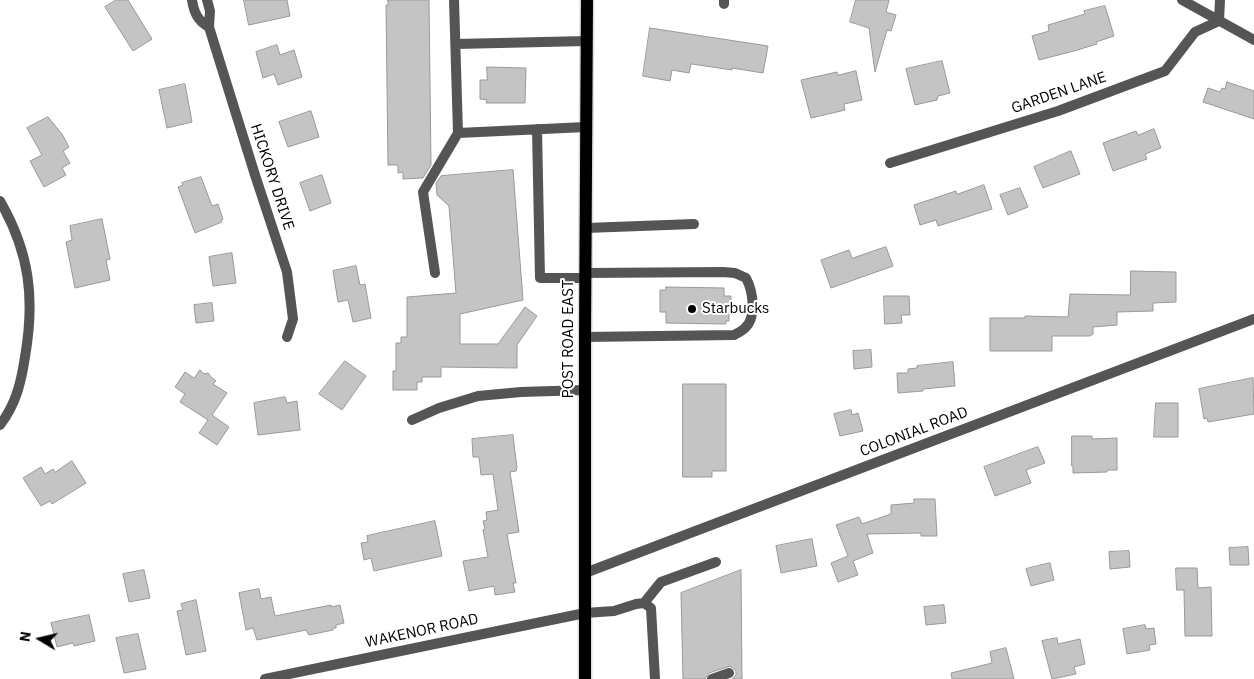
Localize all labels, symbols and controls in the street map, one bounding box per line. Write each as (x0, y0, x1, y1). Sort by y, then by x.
street label: GARDEN LANE (1009, 68, 1109, 118)
street label: HICKORY DRIVE (246, 122, 298, 232)
street label: POST ROAD EAST (560, 280, 578, 398)
place label: Starbucks (702, 300, 769, 318)
marker: Starbucks (686, 303, 698, 315)
street label: COLONIAL ROAD (857, 403, 971, 461)
street label: WAKENOR ROAD (364, 610, 480, 652)
north arrow (15, 614, 65, 664)
text: N (16, 630, 35, 643)

